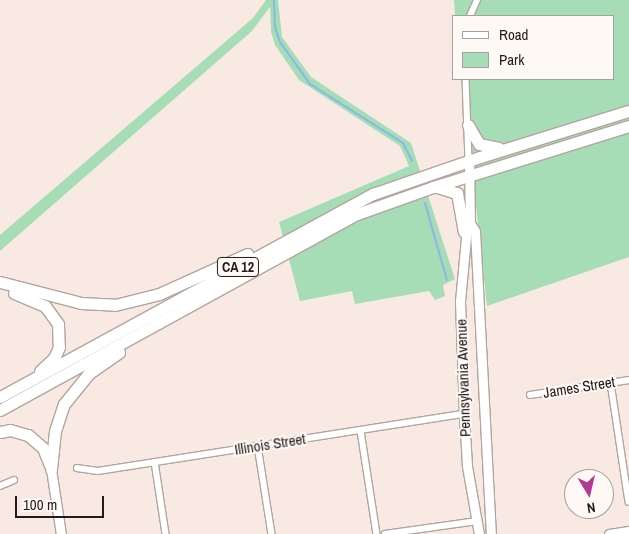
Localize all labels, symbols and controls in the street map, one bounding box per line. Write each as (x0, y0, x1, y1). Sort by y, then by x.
legend (452, 15, 614, 80)
text: Road (499, 24, 528, 45)
text: Park (499, 49, 524, 70)
road number: CA 12 (216, 256, 260, 278)
street label: Pennsylvania Avenue (452, 318, 474, 438)
street label: James Street (542, 372, 616, 402)
street label: Illinois Street (233, 429, 307, 459)
north arrow (564, 469, 614, 519)
scale bar (18, 486, 106, 518)
text: 100 m (23, 494, 57, 515)
text: N (586, 498, 597, 517)

